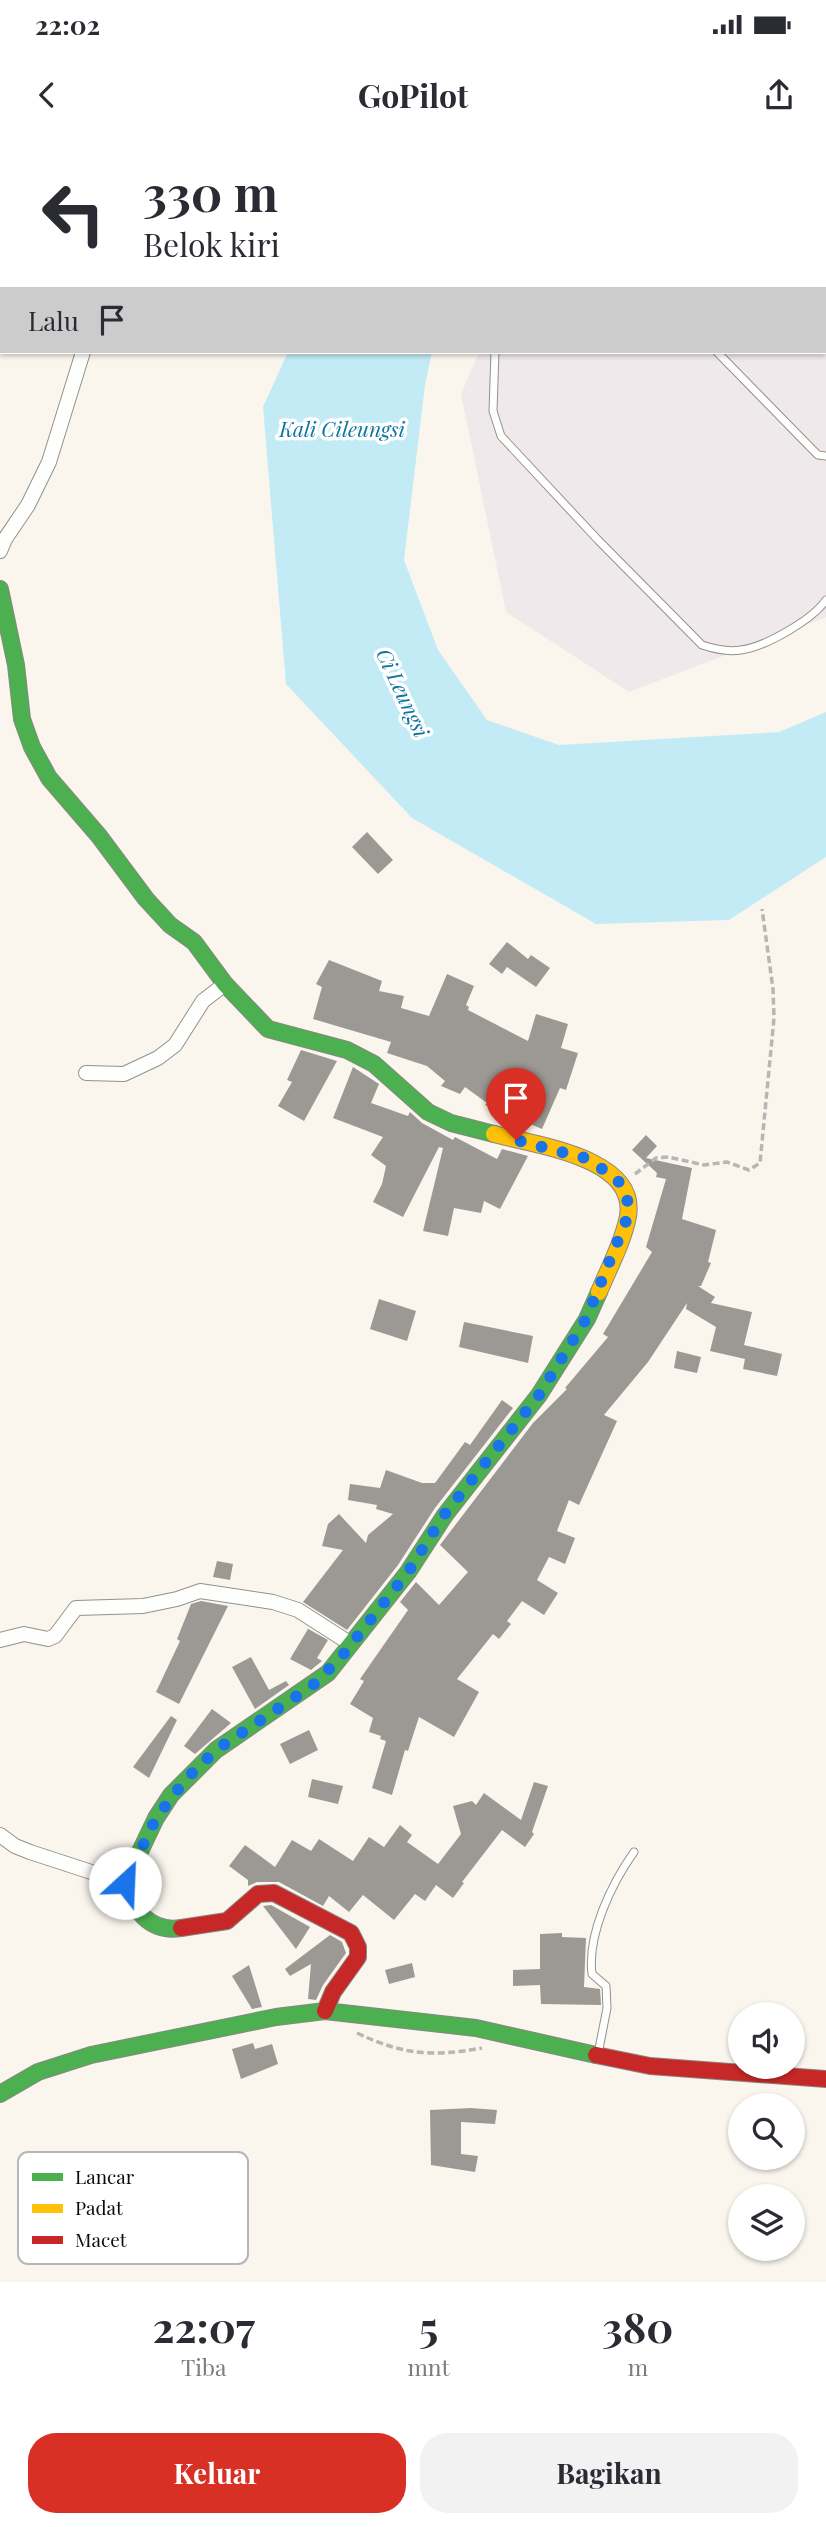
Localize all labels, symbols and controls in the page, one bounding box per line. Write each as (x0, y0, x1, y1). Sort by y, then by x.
text: 22:02 (35, 7, 100, 42)
text: GoPilot (358, 73, 468, 116)
icon: back (28, 76, 66, 114)
icon: share (760, 76, 798, 114)
text: 330 m (143, 159, 278, 224)
icon: left (28, 168, 119, 259)
text: Belok kiri (143, 222, 280, 265)
icon: arrive (93, 301, 131, 339)
text: Lalu (28, 303, 79, 338)
water label: Kali Cileungsi (278, 414, 405, 442)
water label: Ci Leungsi (371, 643, 437, 742)
pin (486, 1068, 546, 1140)
icon: arrive (497, 1079, 535, 1117)
position arrow (88, 1846, 162, 1920)
map controls (728, 2002, 805, 2261)
button: sound (728, 2002, 805, 2079)
button: search (728, 2093, 805, 2170)
legend (18, 2152, 248, 2264)
text: Lancar (75, 2163, 135, 2189)
button: layers (728, 2184, 805, 2261)
text: Padat (75, 2194, 123, 2220)
text: Macet (75, 2226, 127, 2252)
text: 22:07 (153, 2298, 255, 2354)
text: 5 (419, 2298, 438, 2354)
text: 380 (602, 2298, 673, 2354)
text: Tiba (181, 2351, 226, 2382)
text: mnt (407, 2351, 450, 2382)
text: m (628, 2351, 648, 2382)
button: Keluar (28, 2433, 406, 2513)
button: Bagikan (420, 2433, 798, 2513)

